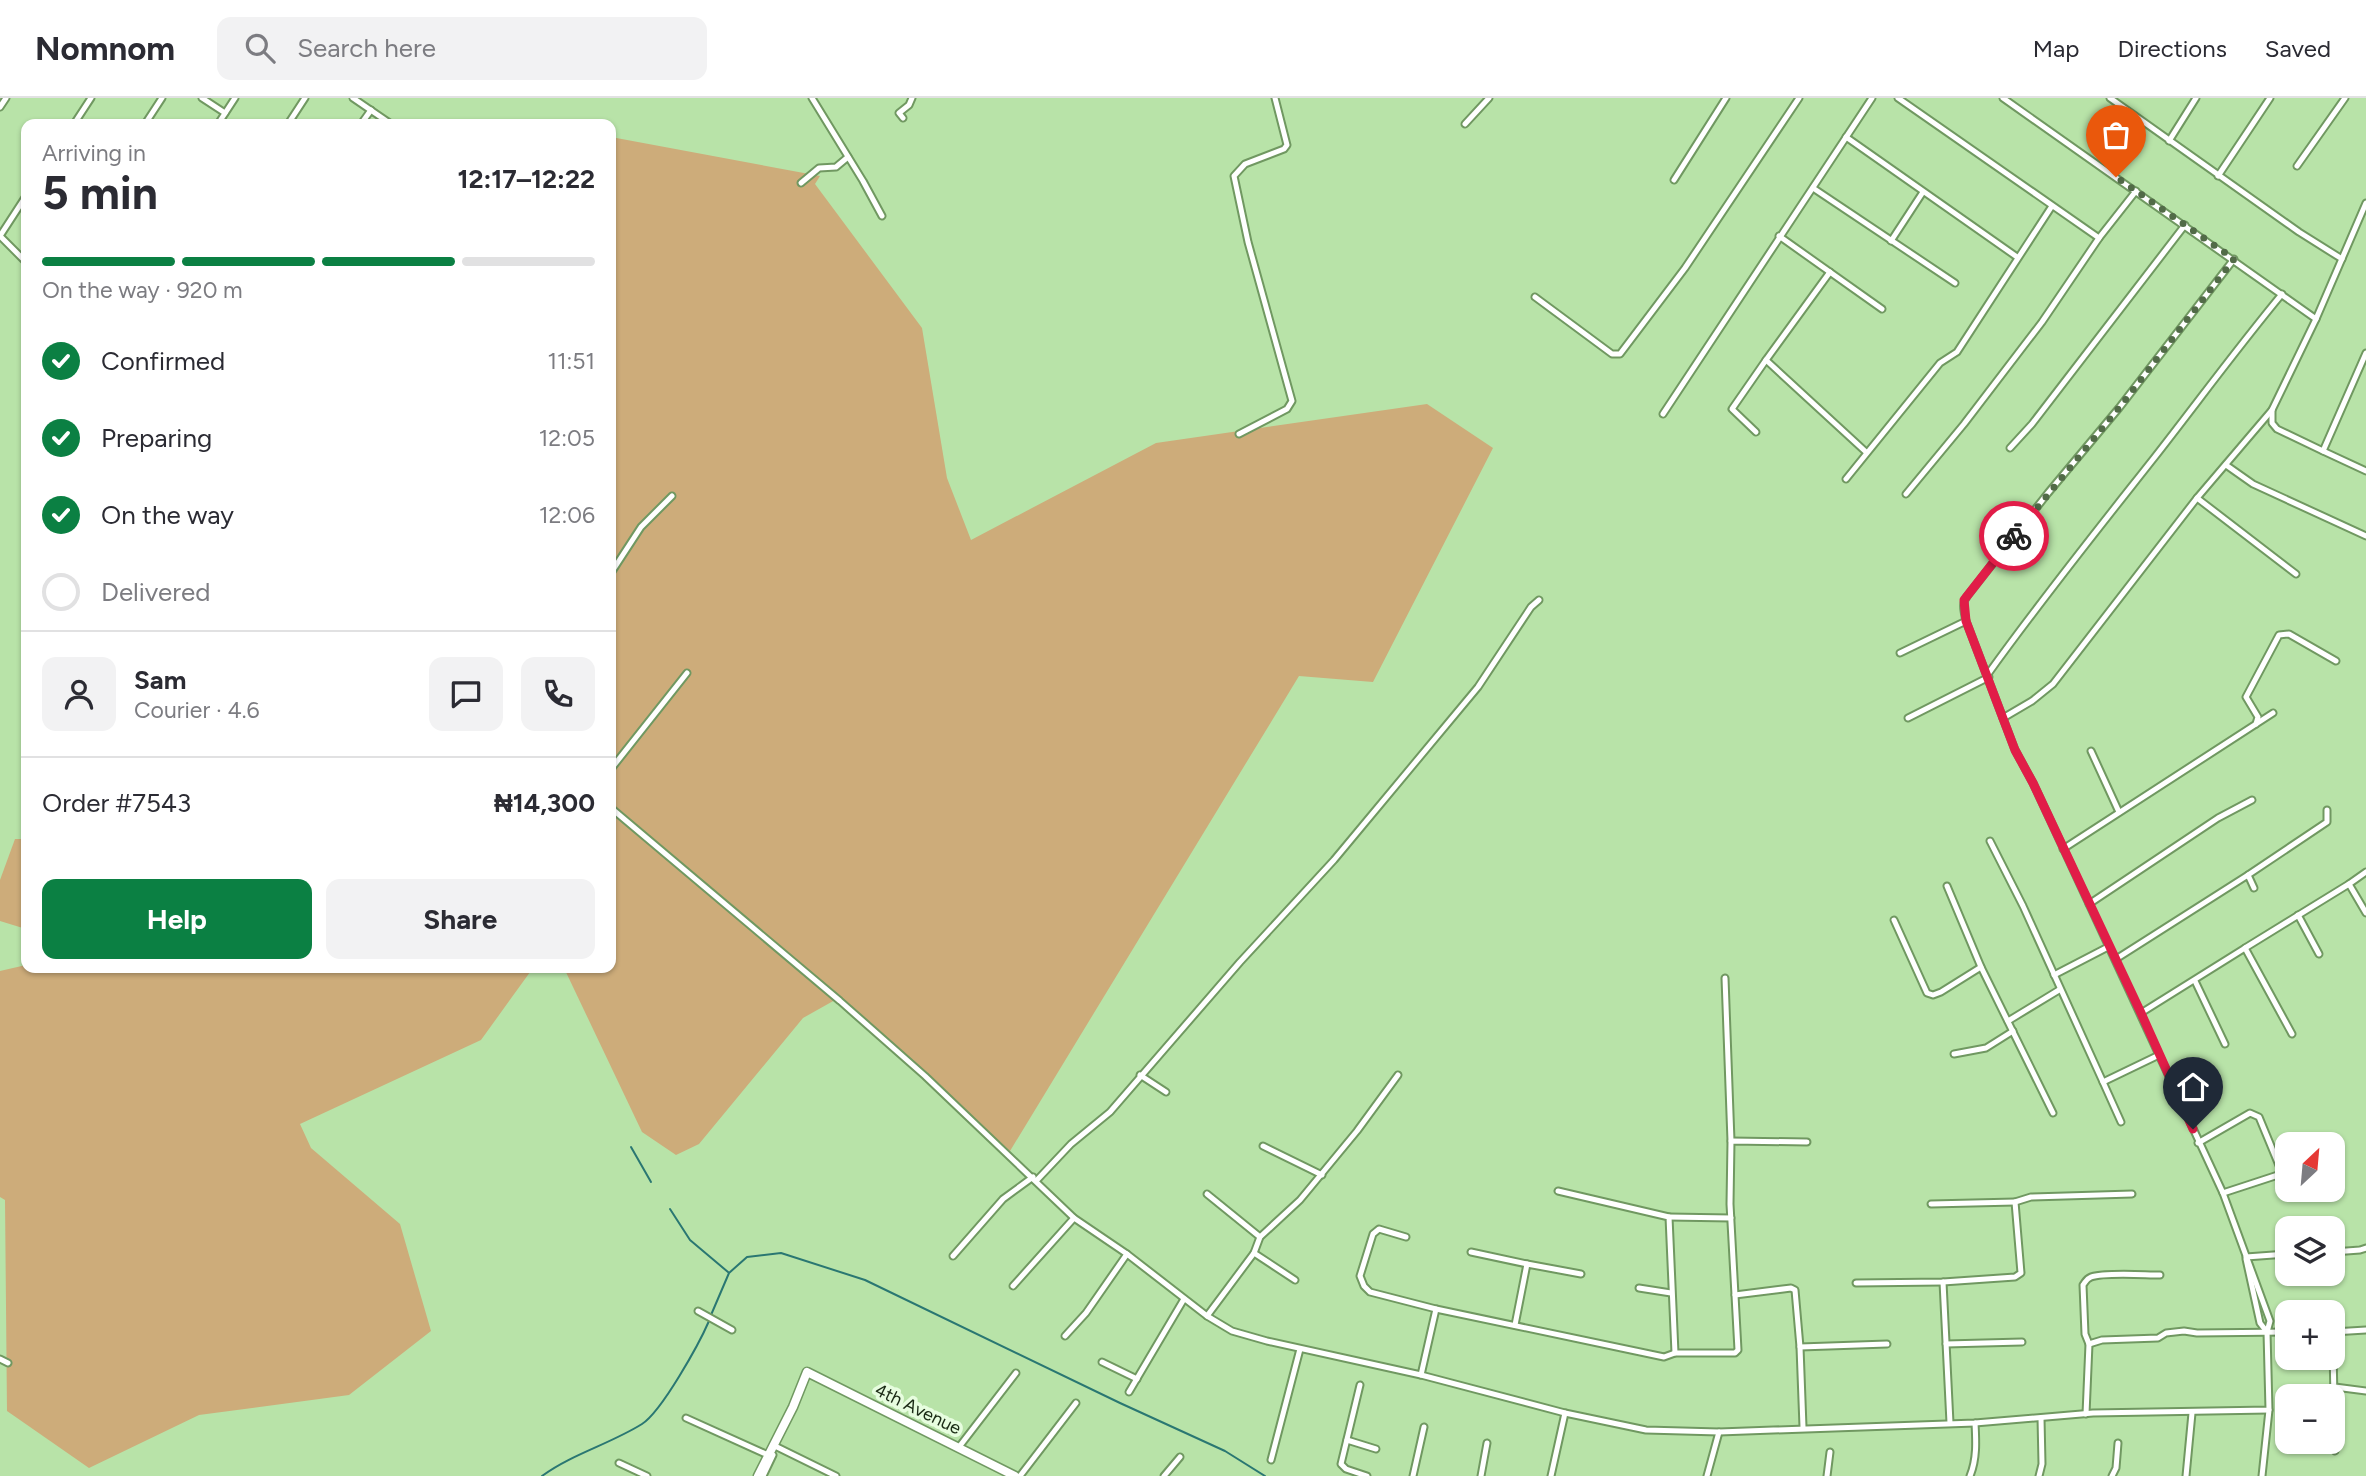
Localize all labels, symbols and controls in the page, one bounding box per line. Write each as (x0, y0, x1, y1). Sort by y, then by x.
search box (217, 17, 707, 80)
text: Nomnom (35, 29, 175, 68)
icon: search (241, 29, 279, 67)
text: Search here (297, 32, 436, 64)
text: Map (2033, 34, 2079, 63)
text: Directions (2117, 34, 2227, 63)
text: Saved (2265, 34, 2331, 63)
pin (2086, 105, 2146, 177)
icon: bag (2097, 116, 2135, 154)
text: Arriving in (42, 139, 146, 167)
text: 12:17–12:22 (457, 163, 595, 195)
text: 5 min (42, 165, 158, 221)
text: On the way · 920 m (42, 276, 243, 304)
icon: check (42, 342, 80, 380)
text: Confirmed (101, 345, 225, 377)
text: 11:51 (547, 347, 595, 375)
icon: check (42, 419, 80, 457)
text: Preparing (101, 422, 212, 454)
text: 12:05 (539, 424, 595, 452)
icon: check (42, 496, 80, 534)
text: On the way (101, 499, 234, 531)
text: 12:06 (539, 501, 595, 529)
courier (1979, 501, 2049, 571)
icon: bike (1995, 517, 2033, 555)
text: Delivered (101, 576, 210, 608)
button: person (42, 657, 116, 731)
button: chat (429, 657, 503, 731)
button: phone (521, 657, 595, 731)
text: Sam (134, 664, 186, 696)
text: Courier · 4.6 (134, 696, 260, 724)
text: Order #7543 (42, 787, 191, 819)
text: ₦14,300 (494, 787, 595, 819)
button: Help (42, 879, 312, 959)
button: Share (326, 879, 595, 959)
pin (2163, 1057, 2223, 1129)
icon: home (2174, 1068, 2212, 1106)
north arrow (2275, 1132, 2345, 1202)
map controls (2275, 1132, 2345, 1454)
button: layers (2275, 1216, 2345, 1286)
button: + (2275, 1300, 2345, 1370)
street label: 4th Avenue (871, 1379, 965, 1439)
button: − (2275, 1384, 2345, 1454)

